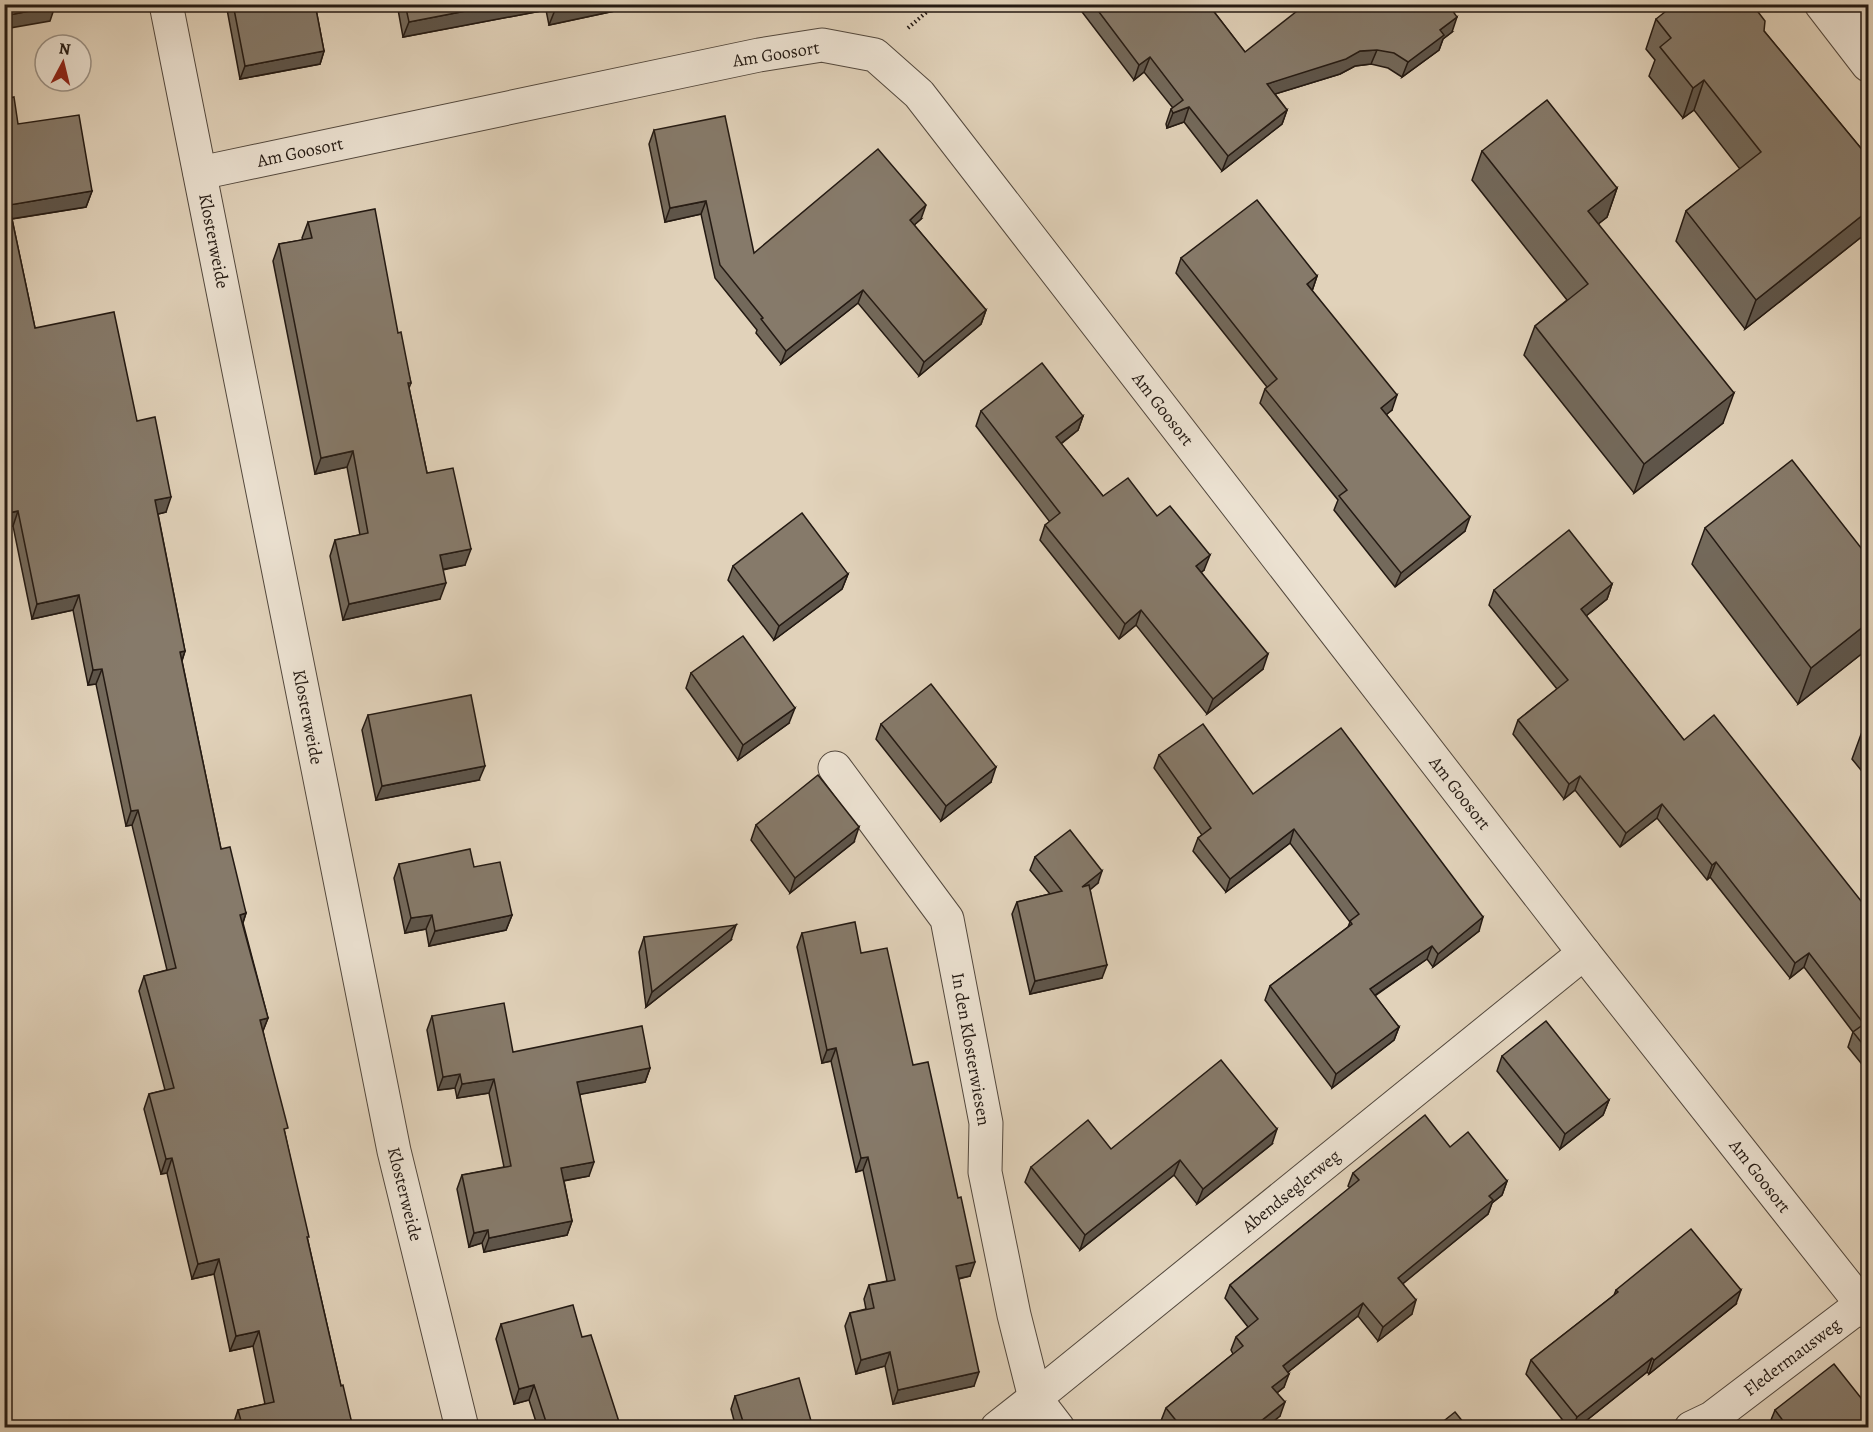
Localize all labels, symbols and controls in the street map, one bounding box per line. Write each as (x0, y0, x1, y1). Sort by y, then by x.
north arrow (33, 33, 93, 93)
street label: Am Goosort (730, 35, 821, 73)
text: N (58, 37, 72, 61)
street label: Am Goosort (254, 131, 345, 173)
street label: Klosterweide (193, 191, 235, 291)
street label: Am Goosort (1126, 366, 1199, 451)
street label: Klosterweide (287, 667, 329, 767)
street label: Am Goosort (1423, 750, 1496, 835)
street label: In den Klosterwiesen (946, 971, 996, 1128)
street label: Am Goosort (1723, 1133, 1796, 1218)
street label: Klosterweide (382, 1144, 428, 1244)
street label: Abendseglerweg (1236, 1144, 1345, 1239)
street label: Fledermausweg (1738, 1313, 1846, 1401)

